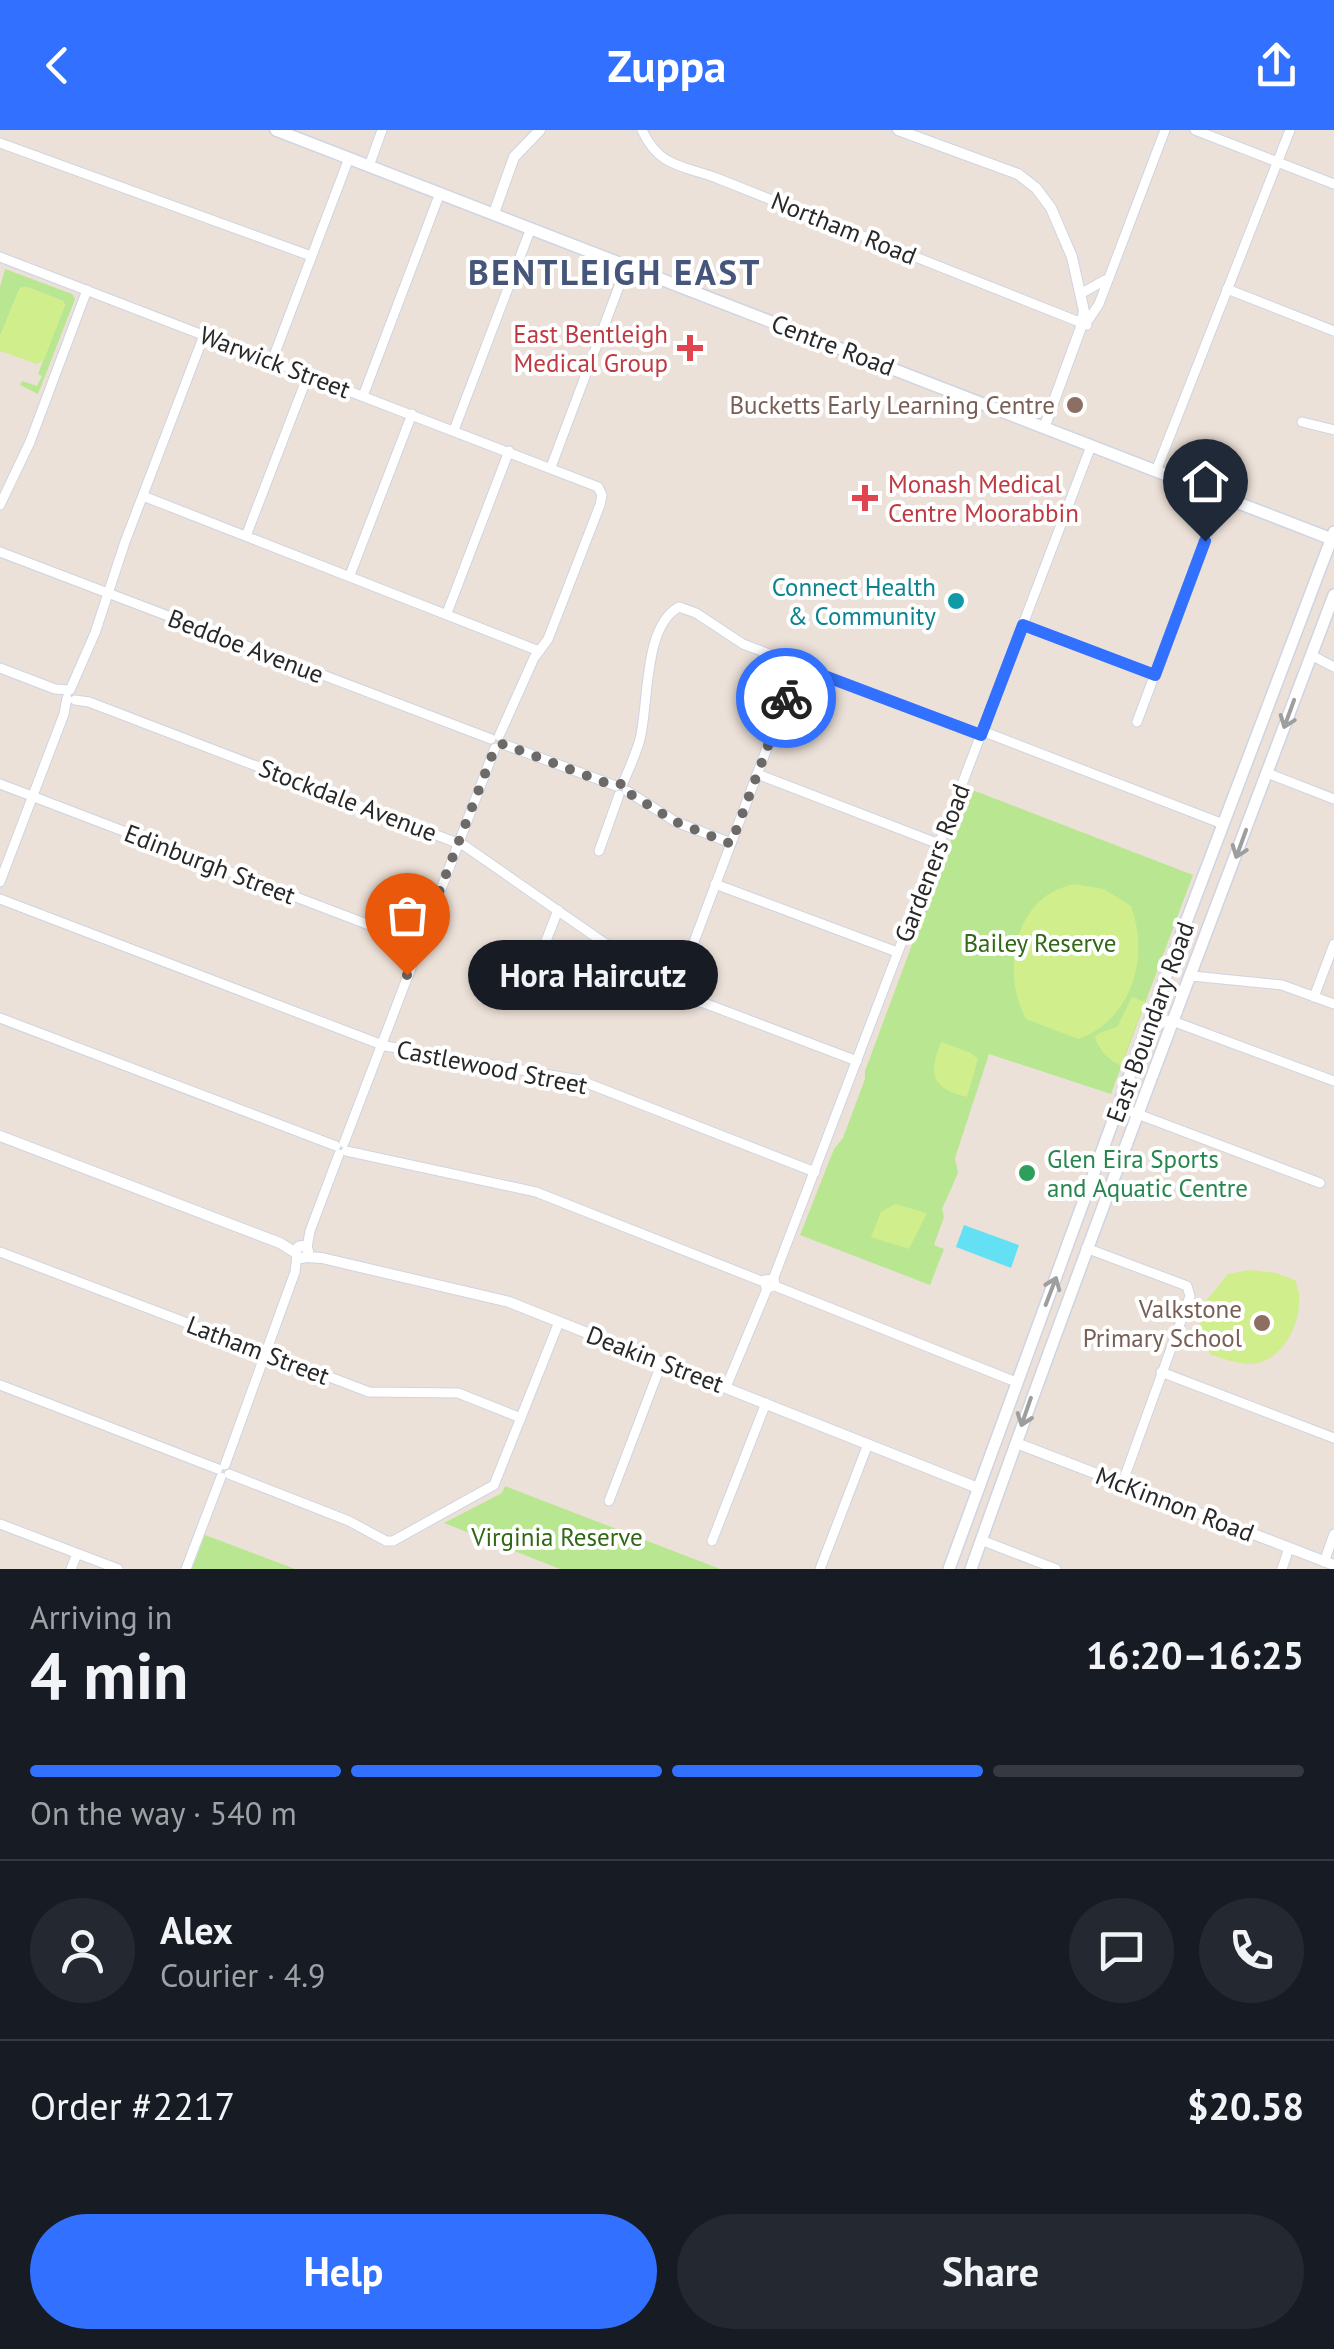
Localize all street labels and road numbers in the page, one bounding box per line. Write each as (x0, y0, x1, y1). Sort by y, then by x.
street label: Northam Road (767, 184, 921, 272)
street label: Centre Road (767, 307, 899, 383)
street label: Warwick Street (195, 319, 355, 406)
street label: Beddoe Avenue (164, 602, 328, 690)
street label: Stockdale Avenue (255, 751, 441, 849)
street label: Gardeners Road (887, 779, 977, 947)
street label: Edinburgh Street (120, 817, 300, 911)
street label: East Boundary Road (1099, 917, 1201, 1127)
street label: Castlewood Street (394, 1033, 591, 1101)
street label: Latham Street (182, 1308, 334, 1392)
street label: Deakin Street (582, 1318, 729, 1400)
street label: McKinnon Road (1091, 1459, 1259, 1549)

